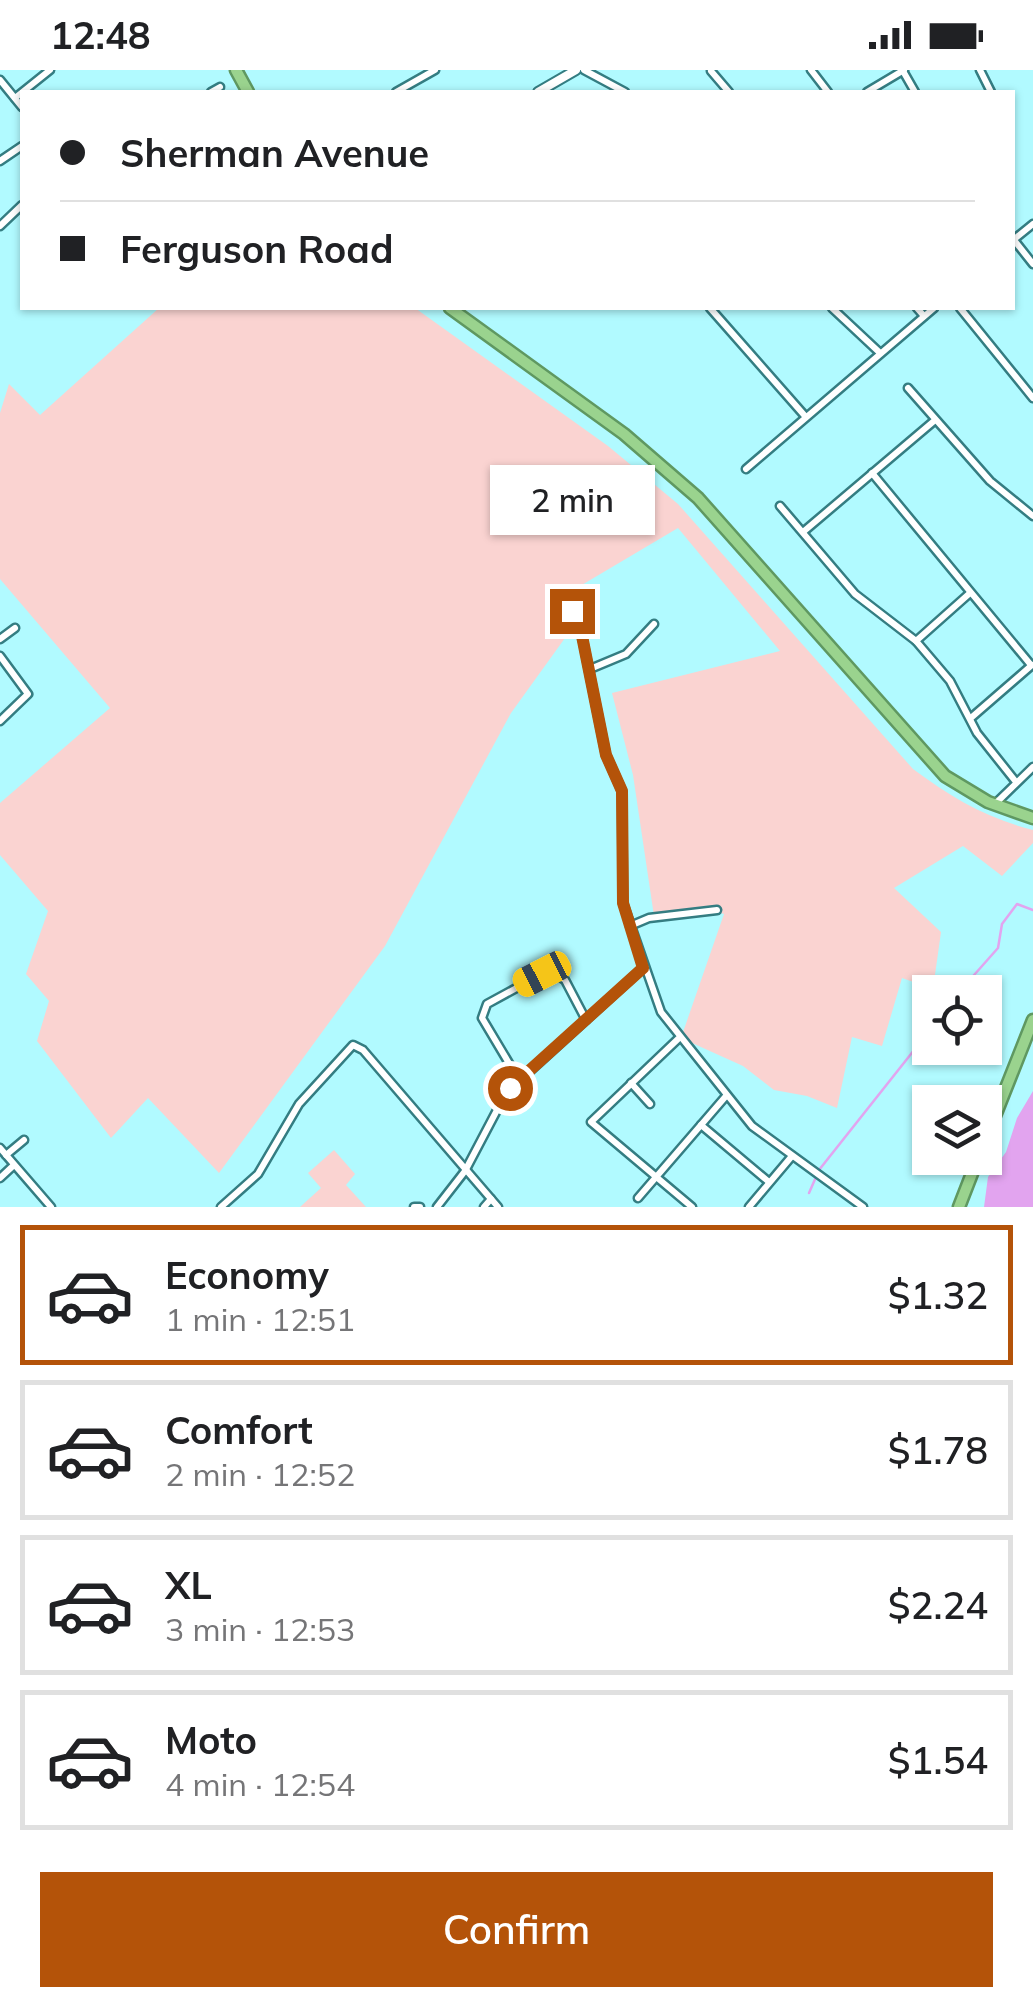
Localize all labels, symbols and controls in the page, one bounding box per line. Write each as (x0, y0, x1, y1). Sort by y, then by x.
text: 12:48 (50, 11, 151, 59)
text: Sherman Avenue (120, 129, 429, 177)
text: Ferguson Road (120, 225, 393, 273)
callout: 2 min (490, 466, 654, 536)
text: 2 min (531, 480, 614, 520)
route end (550, 589, 595, 634)
car (508, 947, 576, 1001)
map controls (912, 975, 1002, 1175)
button: locate (912, 975, 1002, 1065)
route start (488, 1066, 533, 1111)
button: layers (912, 1085, 1002, 1175)
icon: car (45, 1250, 135, 1340)
text: Economy (165, 1251, 329, 1299)
text: $1.32 (888, 1271, 988, 1319)
text: 1 min · 12:51 (165, 1299, 355, 1339)
icon: car (45, 1405, 135, 1495)
text: Comfort (165, 1406, 313, 1454)
text: $1.78 (888, 1426, 988, 1474)
text: 2 min · 12:52 (165, 1454, 355, 1494)
icon: car (45, 1560, 135, 1650)
text: XL (165, 1561, 212, 1609)
text: $2.24 (888, 1581, 988, 1629)
text: 3 min · 12:53 (165, 1609, 355, 1649)
icon: car (45, 1715, 135, 1805)
text: Moto (165, 1716, 257, 1764)
text: $1.54 (888, 1736, 988, 1784)
text: 4 min · 12:54 (165, 1764, 355, 1804)
button: Confirm (40, 1872, 993, 1987)

